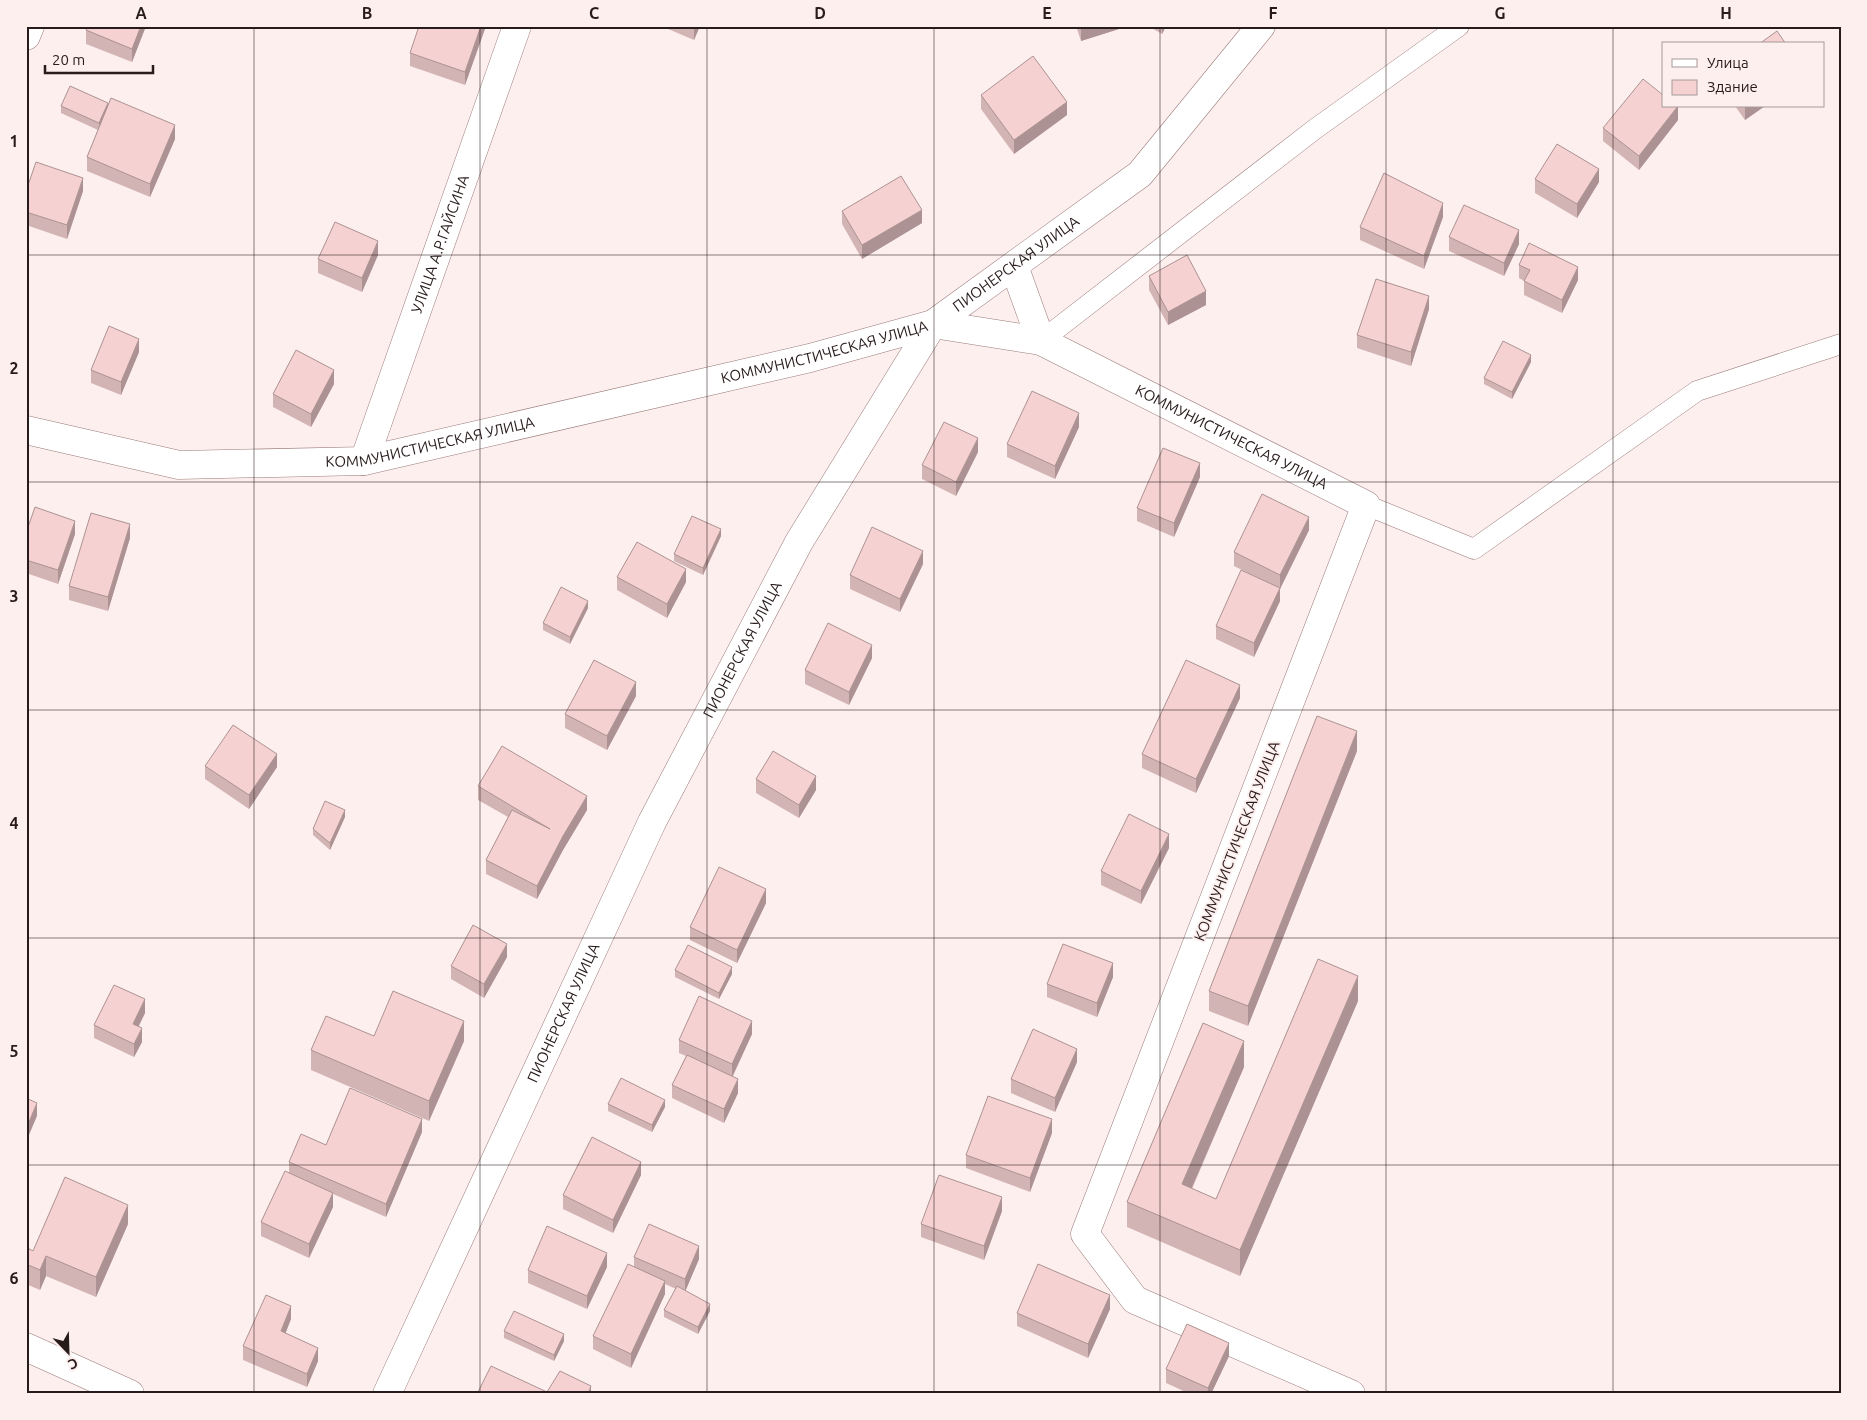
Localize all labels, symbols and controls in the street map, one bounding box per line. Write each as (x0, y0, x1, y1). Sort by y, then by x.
text: A (135, 4, 147, 22)
text: B (362, 4, 372, 22)
text: C (589, 4, 599, 22)
text: D (814, 4, 826, 22)
text: E (1042, 4, 1052, 22)
text: F (1269, 4, 1278, 22)
text: G (1494, 4, 1506, 22)
text: H (1720, 4, 1732, 22)
scale bar (45, 42, 152, 74)
legend (1662, 42, 1824, 108)
text: 20 m (52, 51, 85, 68)
text: Улица (1707, 54, 1749, 71)
text: Здание (1707, 78, 1758, 95)
text: 1 (9, 132, 19, 150)
street label: УЛИЦА А.Р.ГАЙСИНА (408, 172, 472, 315)
street label: ПИОНЕРСКАЯ УЛИЦА (949, 212, 1082, 315)
street label: КОММУНИСТИЧЕСКАЯ УЛИЦА (719, 317, 930, 386)
text: 2 (9, 359, 19, 377)
street label: КОММУНИСТИЧЕСКАЯ УЛИЦА (1133, 381, 1331, 492)
street label: КОММУНИСТИЧЕСКАЯ УЛИЦА (325, 413, 536, 470)
street label: ПИОНЕРСКАЯ УЛИЦА (699, 578, 785, 721)
text: 3 (9, 587, 19, 605)
street label: КОММУНИСТИЧЕСКАЯ УЛИЦА (1190, 738, 1283, 943)
text: 4 (9, 814, 19, 832)
street label: ПИОНЕРСКАЯ УЛИЦА (524, 940, 603, 1085)
text: 5 (9, 1042, 19, 1060)
text: 6 (9, 1269, 19, 1287)
north arrow (42, 1328, 92, 1378)
text: С (66, 1355, 80, 1373)

